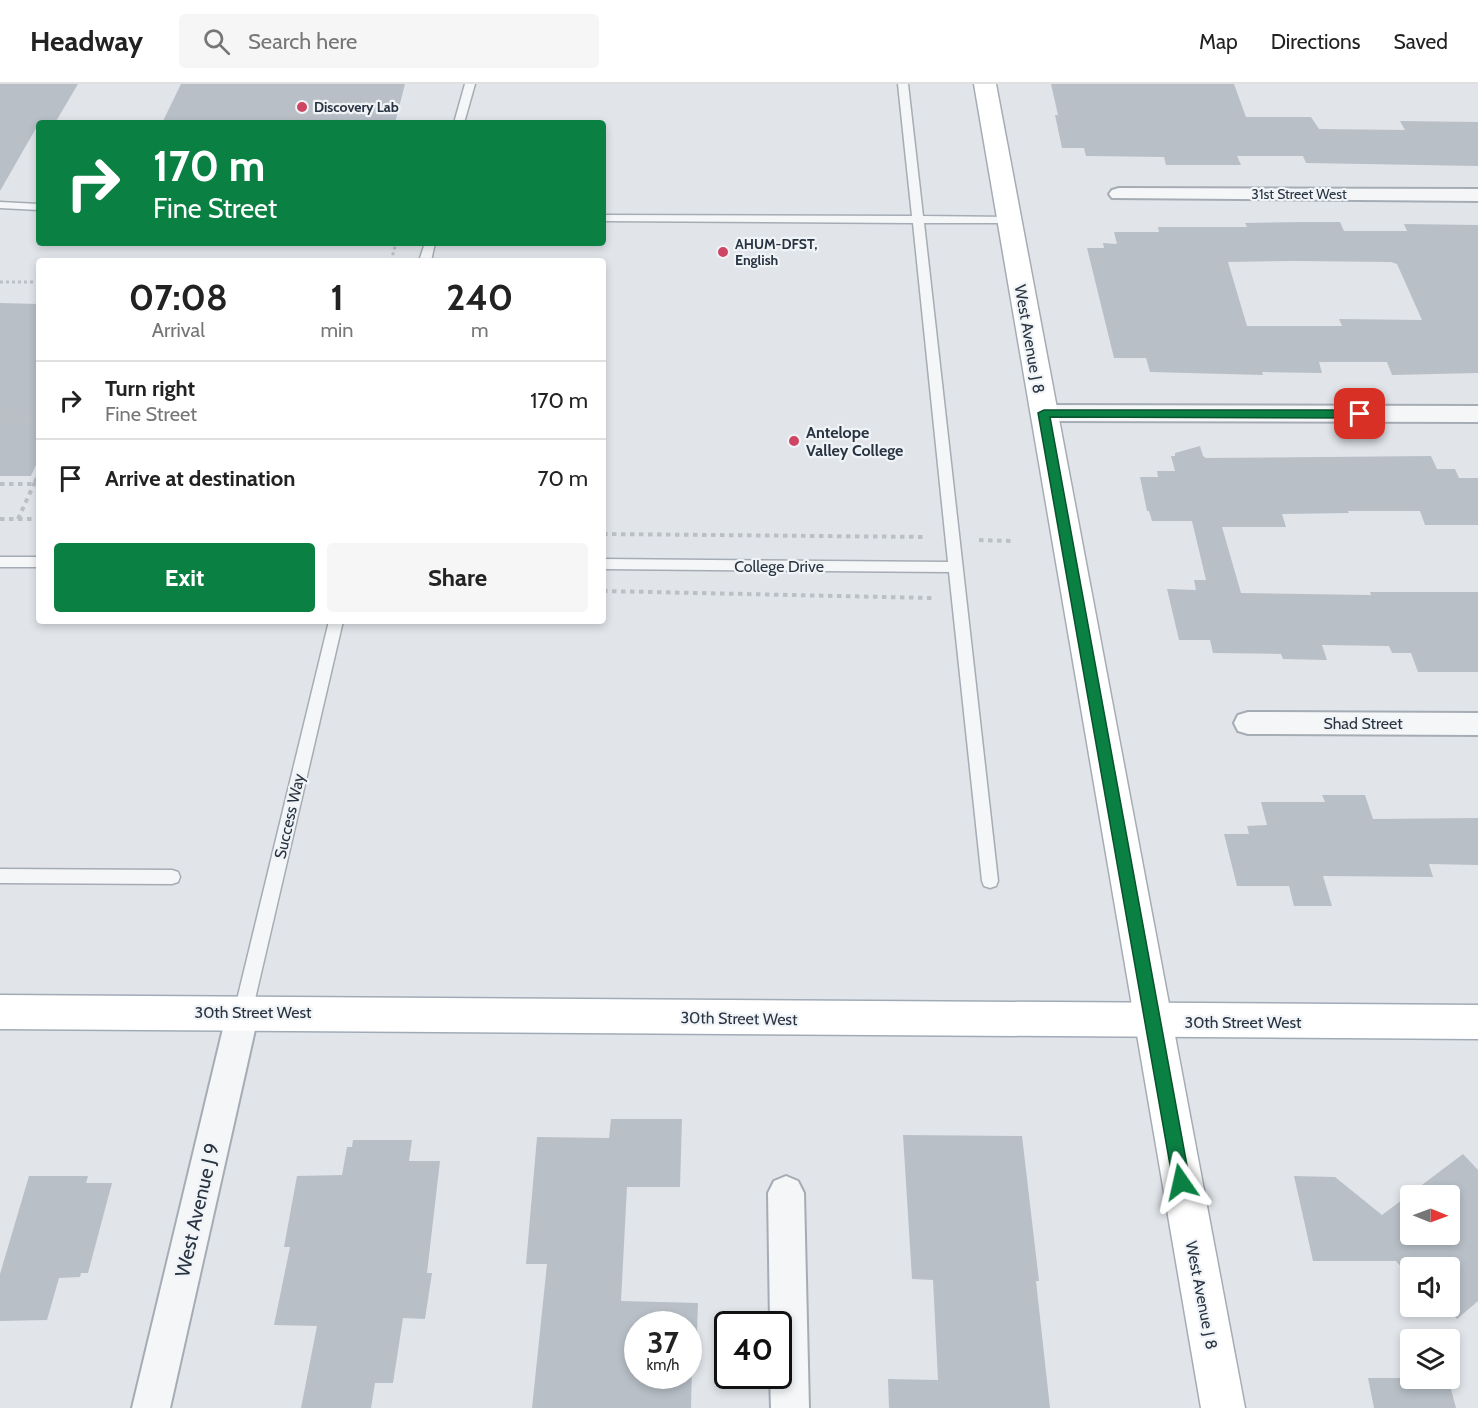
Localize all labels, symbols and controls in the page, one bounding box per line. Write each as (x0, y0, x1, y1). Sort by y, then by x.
search box (179, 14, 599, 68)
text: Headway (30, 24, 143, 58)
icon: search (200, 25, 233, 58)
text: Search here (248, 28, 357, 55)
text: Map (1199, 29, 1238, 54)
text: Directions (1271, 29, 1360, 54)
text: Saved (1393, 29, 1448, 54)
place label: Discovery Lab (314, 98, 399, 116)
marker: Discovery Lab (295, 100, 309, 114)
text: 170 m (153, 140, 265, 192)
icon: right (54, 144, 132, 222)
street label: 31st Street West (1251, 185, 1347, 203)
text: Fine Street (153, 192, 277, 225)
place label: AHUM-DFST, English (735, 235, 817, 269)
marker: AHUM-DFST, English (716, 245, 730, 259)
text: 07:08 (129, 275, 228, 319)
text: 1 (330, 275, 344, 319)
text: 240 (446, 275, 513, 319)
street label: West Avenue J 8 (1011, 283, 1048, 395)
text: Arrival (152, 318, 205, 342)
text: min (321, 318, 354, 342)
text: m (471, 318, 489, 342)
text: Turn right (105, 375, 195, 402)
icon: right (54, 384, 87, 417)
text: 170 m (530, 387, 588, 414)
pin (1334, 388, 1385, 439)
icon: arrive (1343, 397, 1376, 430)
text: Fine Street (105, 402, 197, 426)
place label: Antelope Valley College (806, 423, 903, 460)
marker: Antelope Valley College (787, 434, 801, 448)
icon: arrive (54, 462, 87, 495)
text: Arrive at destination (105, 465, 295, 492)
text: 70 m (538, 465, 588, 492)
button: Exit (54, 543, 315, 612)
button: Share (327, 543, 588, 612)
street label: College Drive (734, 557, 824, 576)
street label: Shad Street (1323, 714, 1403, 733)
street label: Success Way (270, 772, 309, 861)
street label: 30th Street West (195, 1003, 312, 1022)
street label: 30th Street West (680, 1008, 798, 1029)
street label: 30th Street West (1185, 1013, 1302, 1032)
street label: West Avenue J 9 (170, 1141, 224, 1279)
position arrow (1149, 1150, 1213, 1214)
north arrow (1400, 1185, 1460, 1245)
map controls (1400, 1185, 1460, 1389)
street label: West Avenue J 8 (1182, 1239, 1221, 1351)
button: sound (1400, 1257, 1460, 1317)
speed limit sign: 40 (714, 1311, 792, 1389)
text: 37 (647, 1324, 679, 1361)
button: layers (1400, 1329, 1460, 1389)
text: km/h (647, 1356, 679, 1374)

